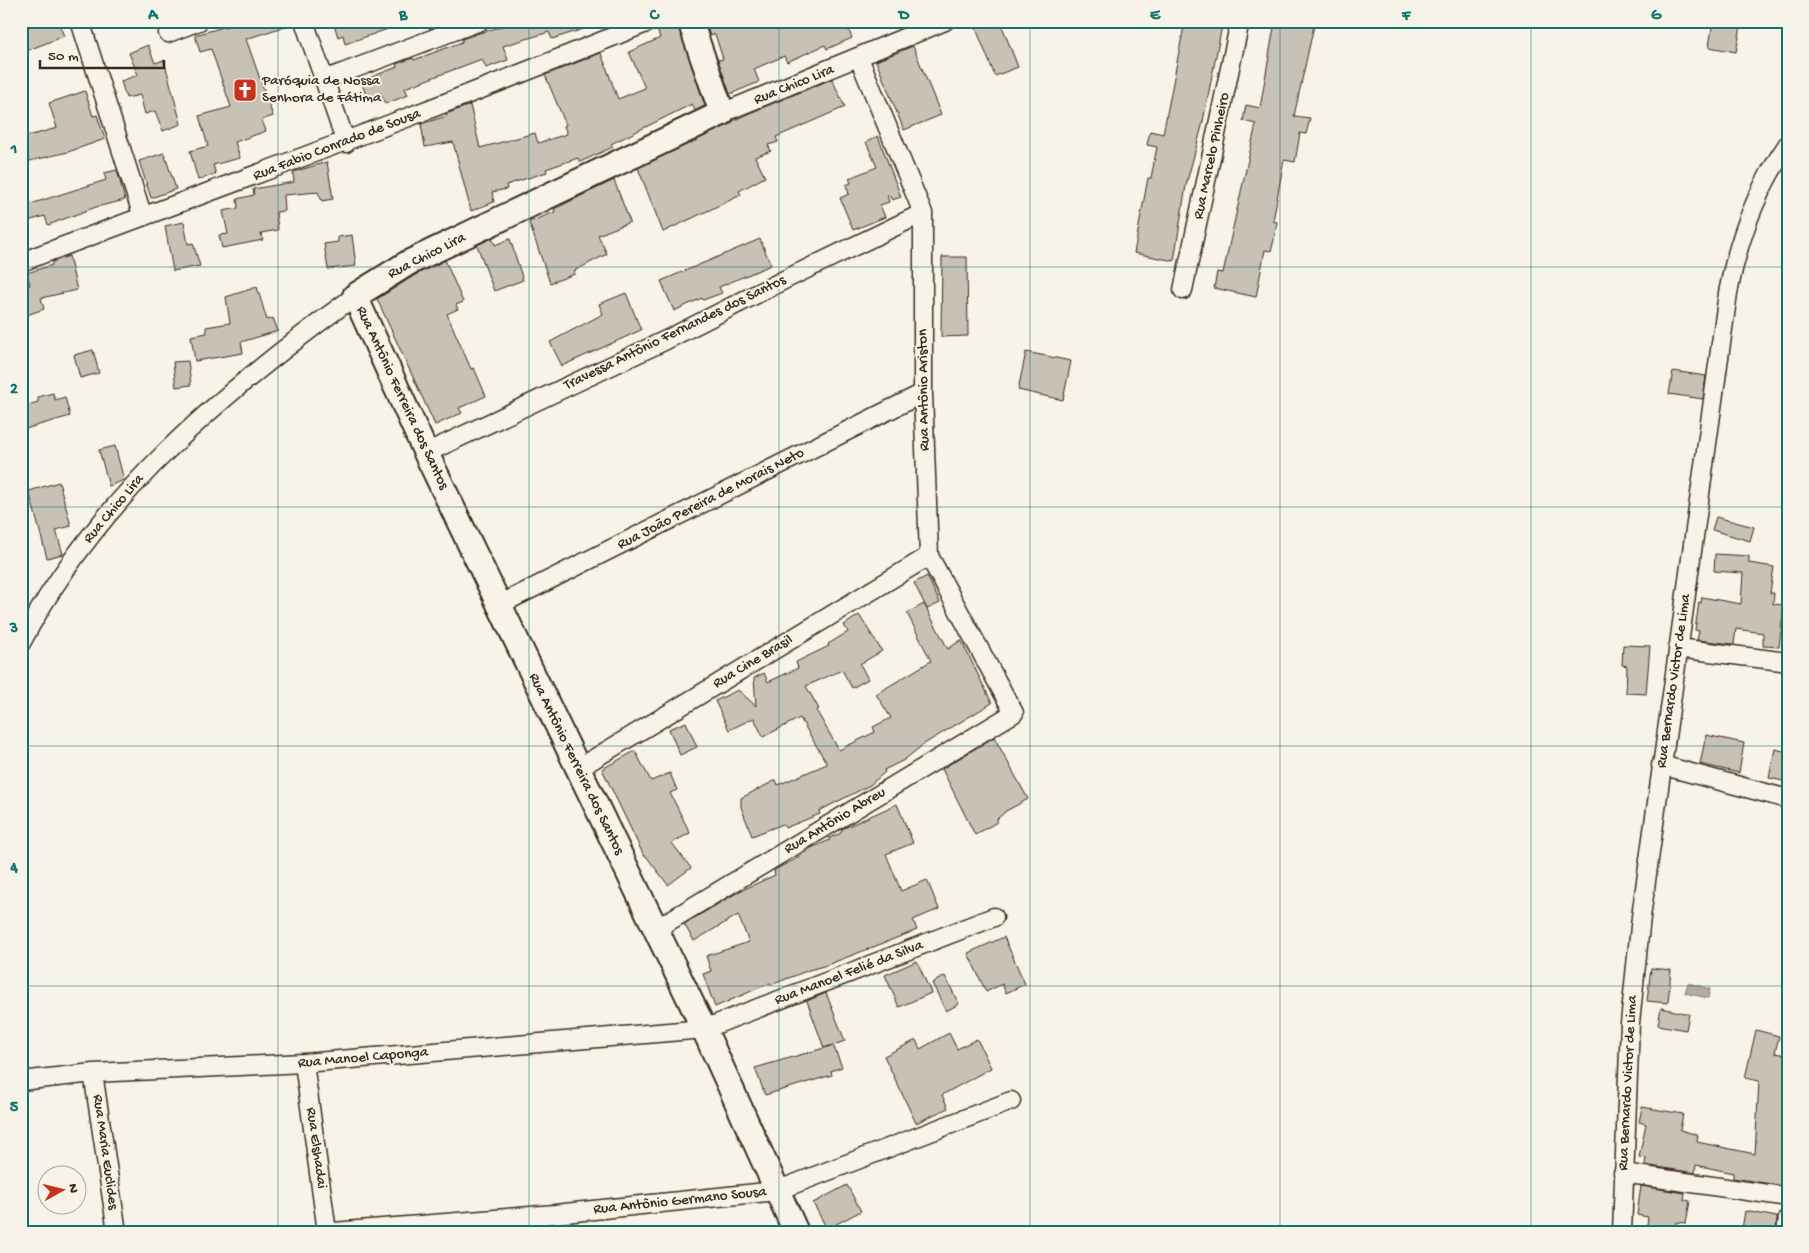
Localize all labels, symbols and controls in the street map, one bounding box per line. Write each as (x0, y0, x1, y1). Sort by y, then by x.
text: A (147, 7, 159, 26)
text: B (398, 7, 408, 26)
text: C (649, 7, 660, 26)
text: D (897, 7, 910, 26)
text: E (1150, 7, 1161, 26)
text: F (1401, 7, 1412, 26)
text: G (1651, 7, 1662, 26)
scale bar (40, 38, 164, 70)
text: 50 m (48, 48, 79, 66)
street label: Rua Chico Lira (751, 60, 837, 109)
place label: Paróquia de Nossa Senhora de Fátima (261, 72, 382, 107)
church icon: Paróquia de Nossa Senhora de Fátima (232, 77, 258, 103)
street label: Rua Marcelo Pinheiro (1190, 91, 1234, 221)
street label: Rua Fabio Conrado de Sousa (251, 104, 424, 185)
text: 1 (10, 141, 17, 160)
street label: Rua Chico Lira (385, 228, 470, 283)
street label: Travessa Antônio Fernandes dos Santos (560, 271, 789, 395)
street label: Rua Antônio Ferreira dos Santos (352, 304, 453, 493)
street label: Rua Antônio Ariston (914, 329, 934, 451)
text: 2 (10, 381, 18, 400)
street label: Rua João Pereira de Morais Neto (615, 444, 808, 554)
street label: Rua Chico Lira (80, 470, 149, 547)
street label: Rua Bernardo Victor de Lima (1653, 592, 1695, 769)
text: 3 (9, 620, 18, 639)
street label: Rua Cine Brasil (710, 631, 796, 693)
street label: Rua Antônio Ferreira dos Santos (524, 670, 628, 858)
street label: Rua Antônio Abreu (781, 784, 889, 858)
text: 4 (9, 860, 18, 879)
street label: Rua Manoel Felié da Silva (772, 936, 926, 1010)
street label: Rua Bernardo Victor de Lima (1614, 994, 1642, 1171)
street label: Rua Manoel Caponga (297, 1043, 430, 1073)
street label: Rua Maria Euclides (88, 1093, 122, 1211)
text: 5 (10, 1099, 19, 1118)
street label: Rua Elshadai (301, 1106, 331, 1190)
north arrow (38, 1166, 88, 1216)
text: N (63, 1183, 81, 1194)
street label: Rua Antônio Germano Sousa (593, 1183, 768, 1219)

